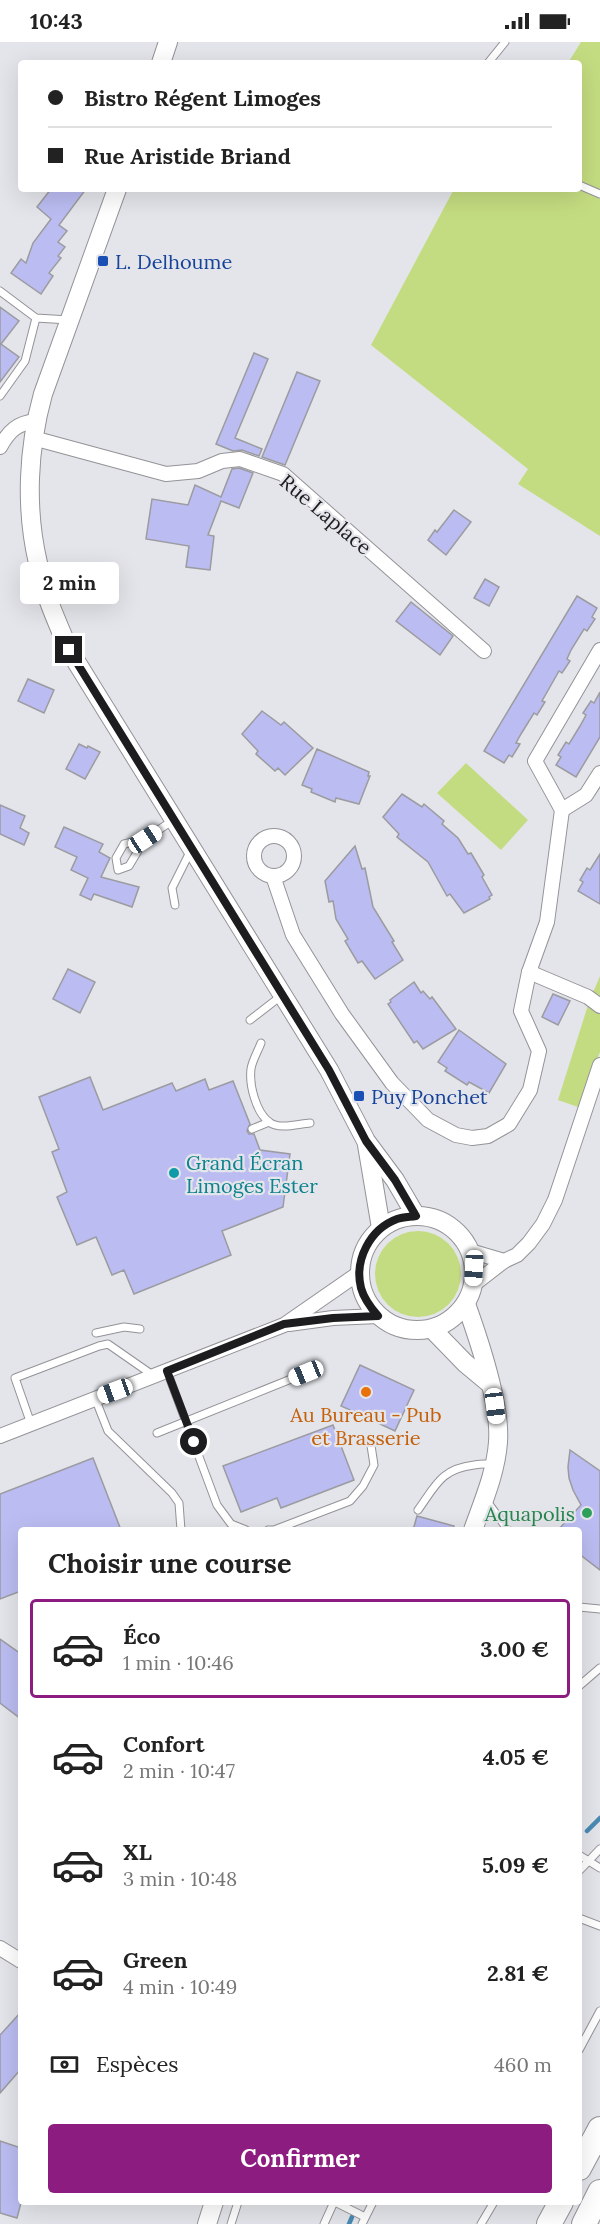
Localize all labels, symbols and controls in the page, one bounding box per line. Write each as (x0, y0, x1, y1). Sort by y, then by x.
text: 10:43 (30, 7, 83, 35)
text: Bistro Régent Limoges (84, 84, 321, 112)
text: Rue Aristide Briand (84, 142, 291, 170)
place label: L. Delhoume (115, 249, 232, 274)
marker: L. Delhoume (96, 254, 110, 268)
street label: Rue Laplace (275, 468, 377, 560)
callout: 2 min (20, 563, 118, 605)
text: 2 min (43, 570, 96, 595)
route end (55, 636, 82, 663)
car (125, 822, 165, 856)
place label: Puy Ponchet (371, 1084, 488, 1109)
marker: Puy Ponchet (352, 1089, 366, 1103)
place label: Grand Écran Limoges Ester (186, 1150, 318, 1198)
marker: Grand Écran Limoges Ester (167, 1166, 181, 1180)
car (464, 1250, 484, 1286)
car (286, 1358, 326, 1388)
car (95, 1376, 135, 1406)
marker: Au Bureau - Pub et Brasserie (359, 1385, 373, 1399)
car (484, 1387, 506, 1425)
place label: Au Bureau - Pub et Brasserie (289, 1402, 442, 1450)
route start (180, 1428, 207, 1455)
place label: Aquapolis (484, 1501, 575, 1526)
marker: Aquapolis (580, 1506, 594, 1520)
text: Choisir une course (48, 1546, 291, 1580)
icon: car (51, 1622, 105, 1676)
text: Éco (123, 1622, 160, 1650)
text: 3.00 € (480, 1635, 549, 1663)
text: 1 min · 10:46 (123, 1650, 234, 1675)
icon: car (51, 1730, 105, 1784)
text: Confort (123, 1730, 205, 1758)
text: 4.05 € (483, 1743, 549, 1771)
text: 2 min · 10:47 (123, 1758, 235, 1783)
icon: car (51, 1838, 105, 1892)
text: XL (123, 1838, 152, 1866)
text: 5.09 € (482, 1851, 549, 1879)
text: 3 min · 10:48 (123, 1866, 237, 1891)
icon: car (51, 1946, 105, 2000)
text: Green (123, 1946, 188, 1974)
text: 2.81 € (487, 1959, 549, 1987)
text: 4 min · 10:49 (123, 1974, 237, 1999)
icon: cash (48, 2048, 81, 2081)
text: Espèces (96, 2050, 179, 2078)
text: 460 m (494, 2052, 552, 2077)
button: Confirmer (48, 2124, 552, 2193)

